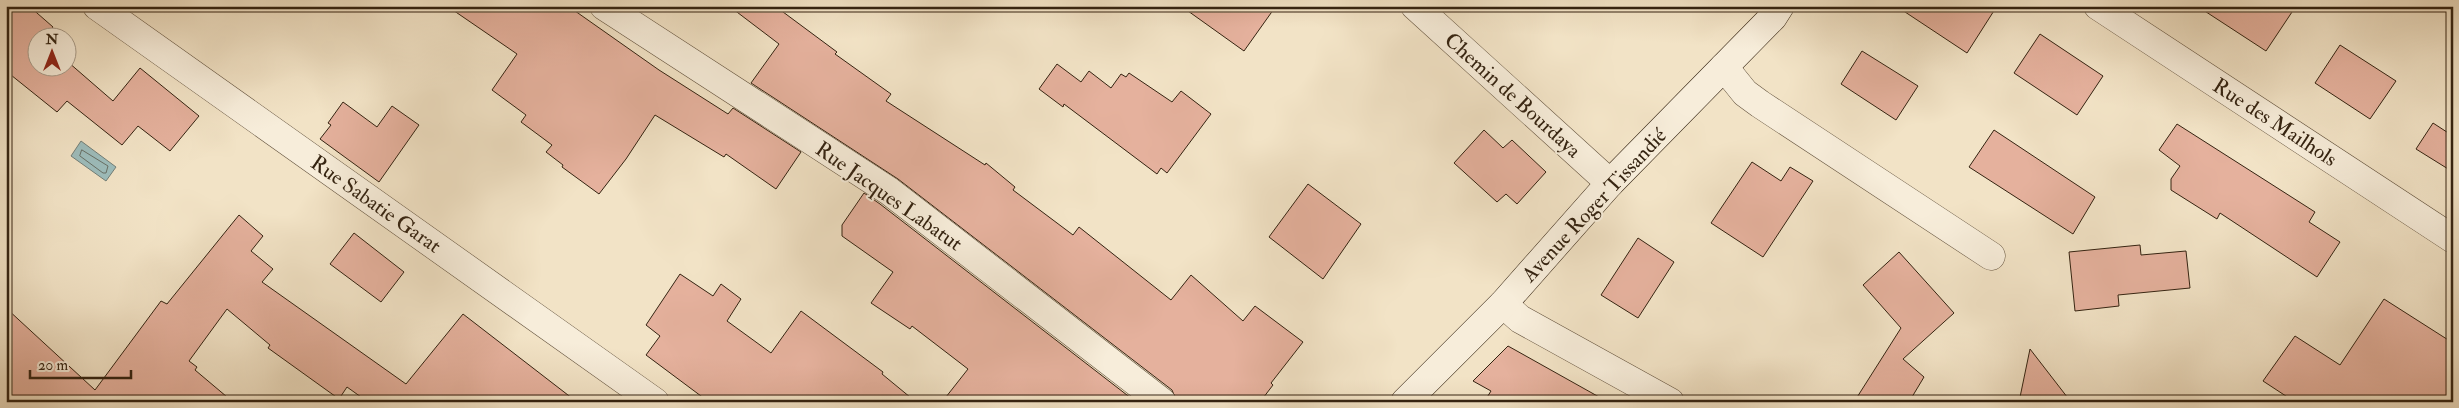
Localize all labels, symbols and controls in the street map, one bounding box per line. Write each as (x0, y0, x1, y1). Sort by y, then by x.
street label: Chemin de Bourdaya (1439, 27, 1587, 164)
north arrow (28, 28, 78, 78)
text: N (45, 31, 59, 48)
street label: Rue des Mailhols (2207, 72, 2342, 173)
street label: Avenue Roger Tissandié (1515, 123, 1673, 289)
street label: Rue Jacques Labatut (810, 136, 968, 257)
street label: Rue Sabatie Garat (305, 149, 446, 260)
scale bar (30, 348, 131, 380)
text: 20 m (38, 356, 68, 375)

